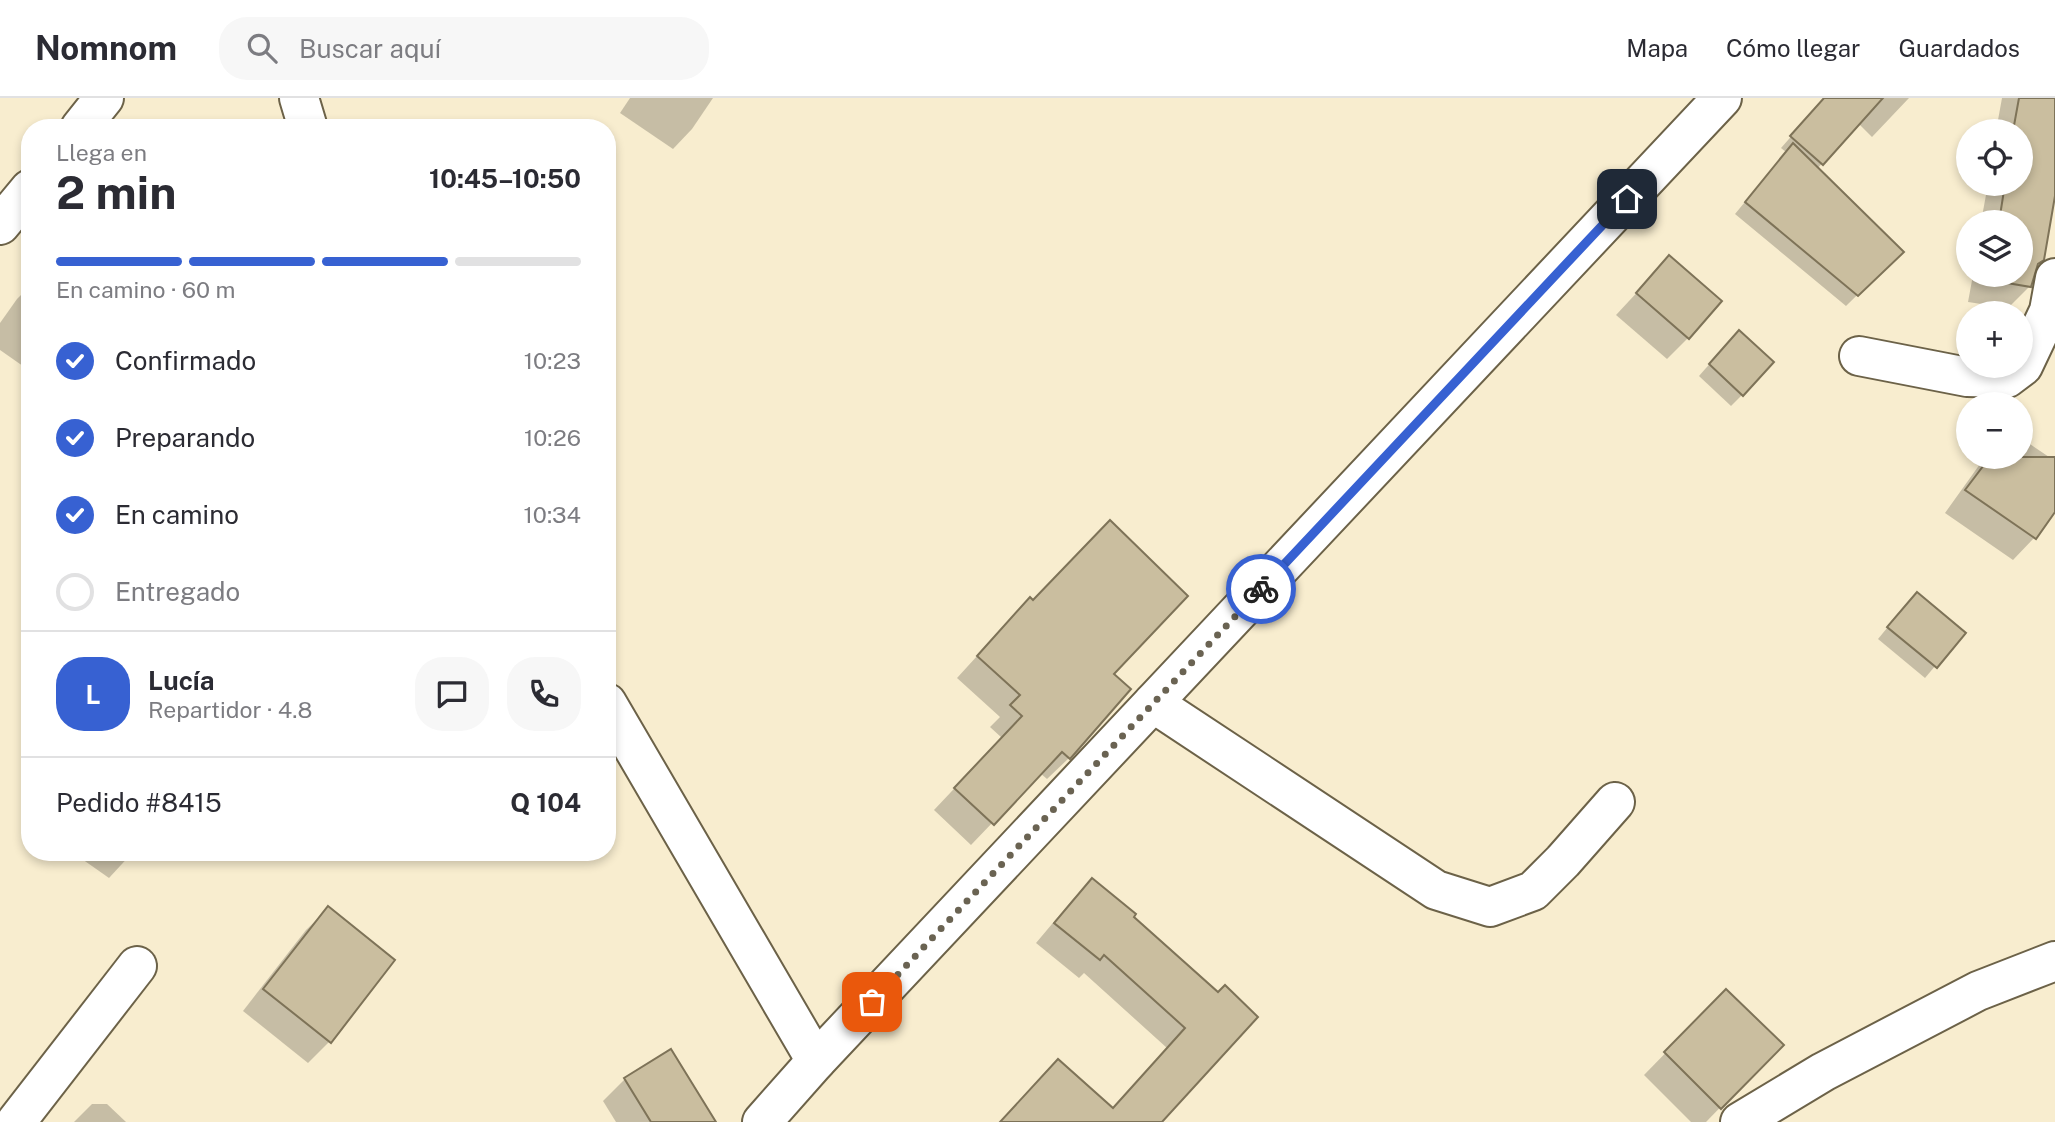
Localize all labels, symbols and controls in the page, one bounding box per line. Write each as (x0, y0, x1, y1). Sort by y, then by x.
search box (219, 17, 709, 80)
text: Nomnom (35, 29, 177, 67)
icon: search (243, 29, 281, 67)
text: Buscar aquí (299, 33, 441, 64)
text: Mapa (1626, 34, 1688, 62)
text: Cómo llegar (1726, 34, 1860, 62)
text: Guardados (1898, 34, 2020, 62)
map controls (1956, 119, 2033, 469)
button: locate (1956, 119, 2033, 196)
text: Llega en (56, 139, 147, 166)
text: 10:45–10:50 (429, 163, 581, 194)
text: 2 min (56, 165, 176, 219)
pin (1597, 169, 1657, 229)
icon: home (1608, 180, 1646, 218)
button: layers (1956, 210, 2033, 287)
text: En camino · 60 m (56, 276, 236, 303)
button: + (1956, 301, 2033, 378)
icon: check (56, 342, 94, 380)
text: Confirmado (115, 345, 256, 376)
text: 10:23 (524, 347, 581, 374)
button: − (1956, 392, 2033, 469)
icon: check (56, 419, 94, 457)
text: Preparando (115, 422, 255, 453)
text: 10:26 (524, 424, 581, 451)
icon: check (56, 496, 94, 534)
text: En camino (115, 499, 239, 530)
text: 10:34 (523, 501, 581, 528)
courier (1226, 554, 1296, 624)
icon: bike (1242, 570, 1280, 608)
text: Entregado (115, 576, 240, 607)
button: chat (415, 657, 489, 731)
button: phone (507, 657, 581, 731)
text: Lucía (148, 665, 214, 696)
text: L (85, 679, 101, 710)
text: Repartidor · 4.8 (148, 696, 312, 723)
text: Pedido #8415 (56, 787, 222, 818)
text: Q 104 (510, 787, 581, 818)
pin (842, 972, 902, 1032)
icon: bag (853, 983, 891, 1021)

